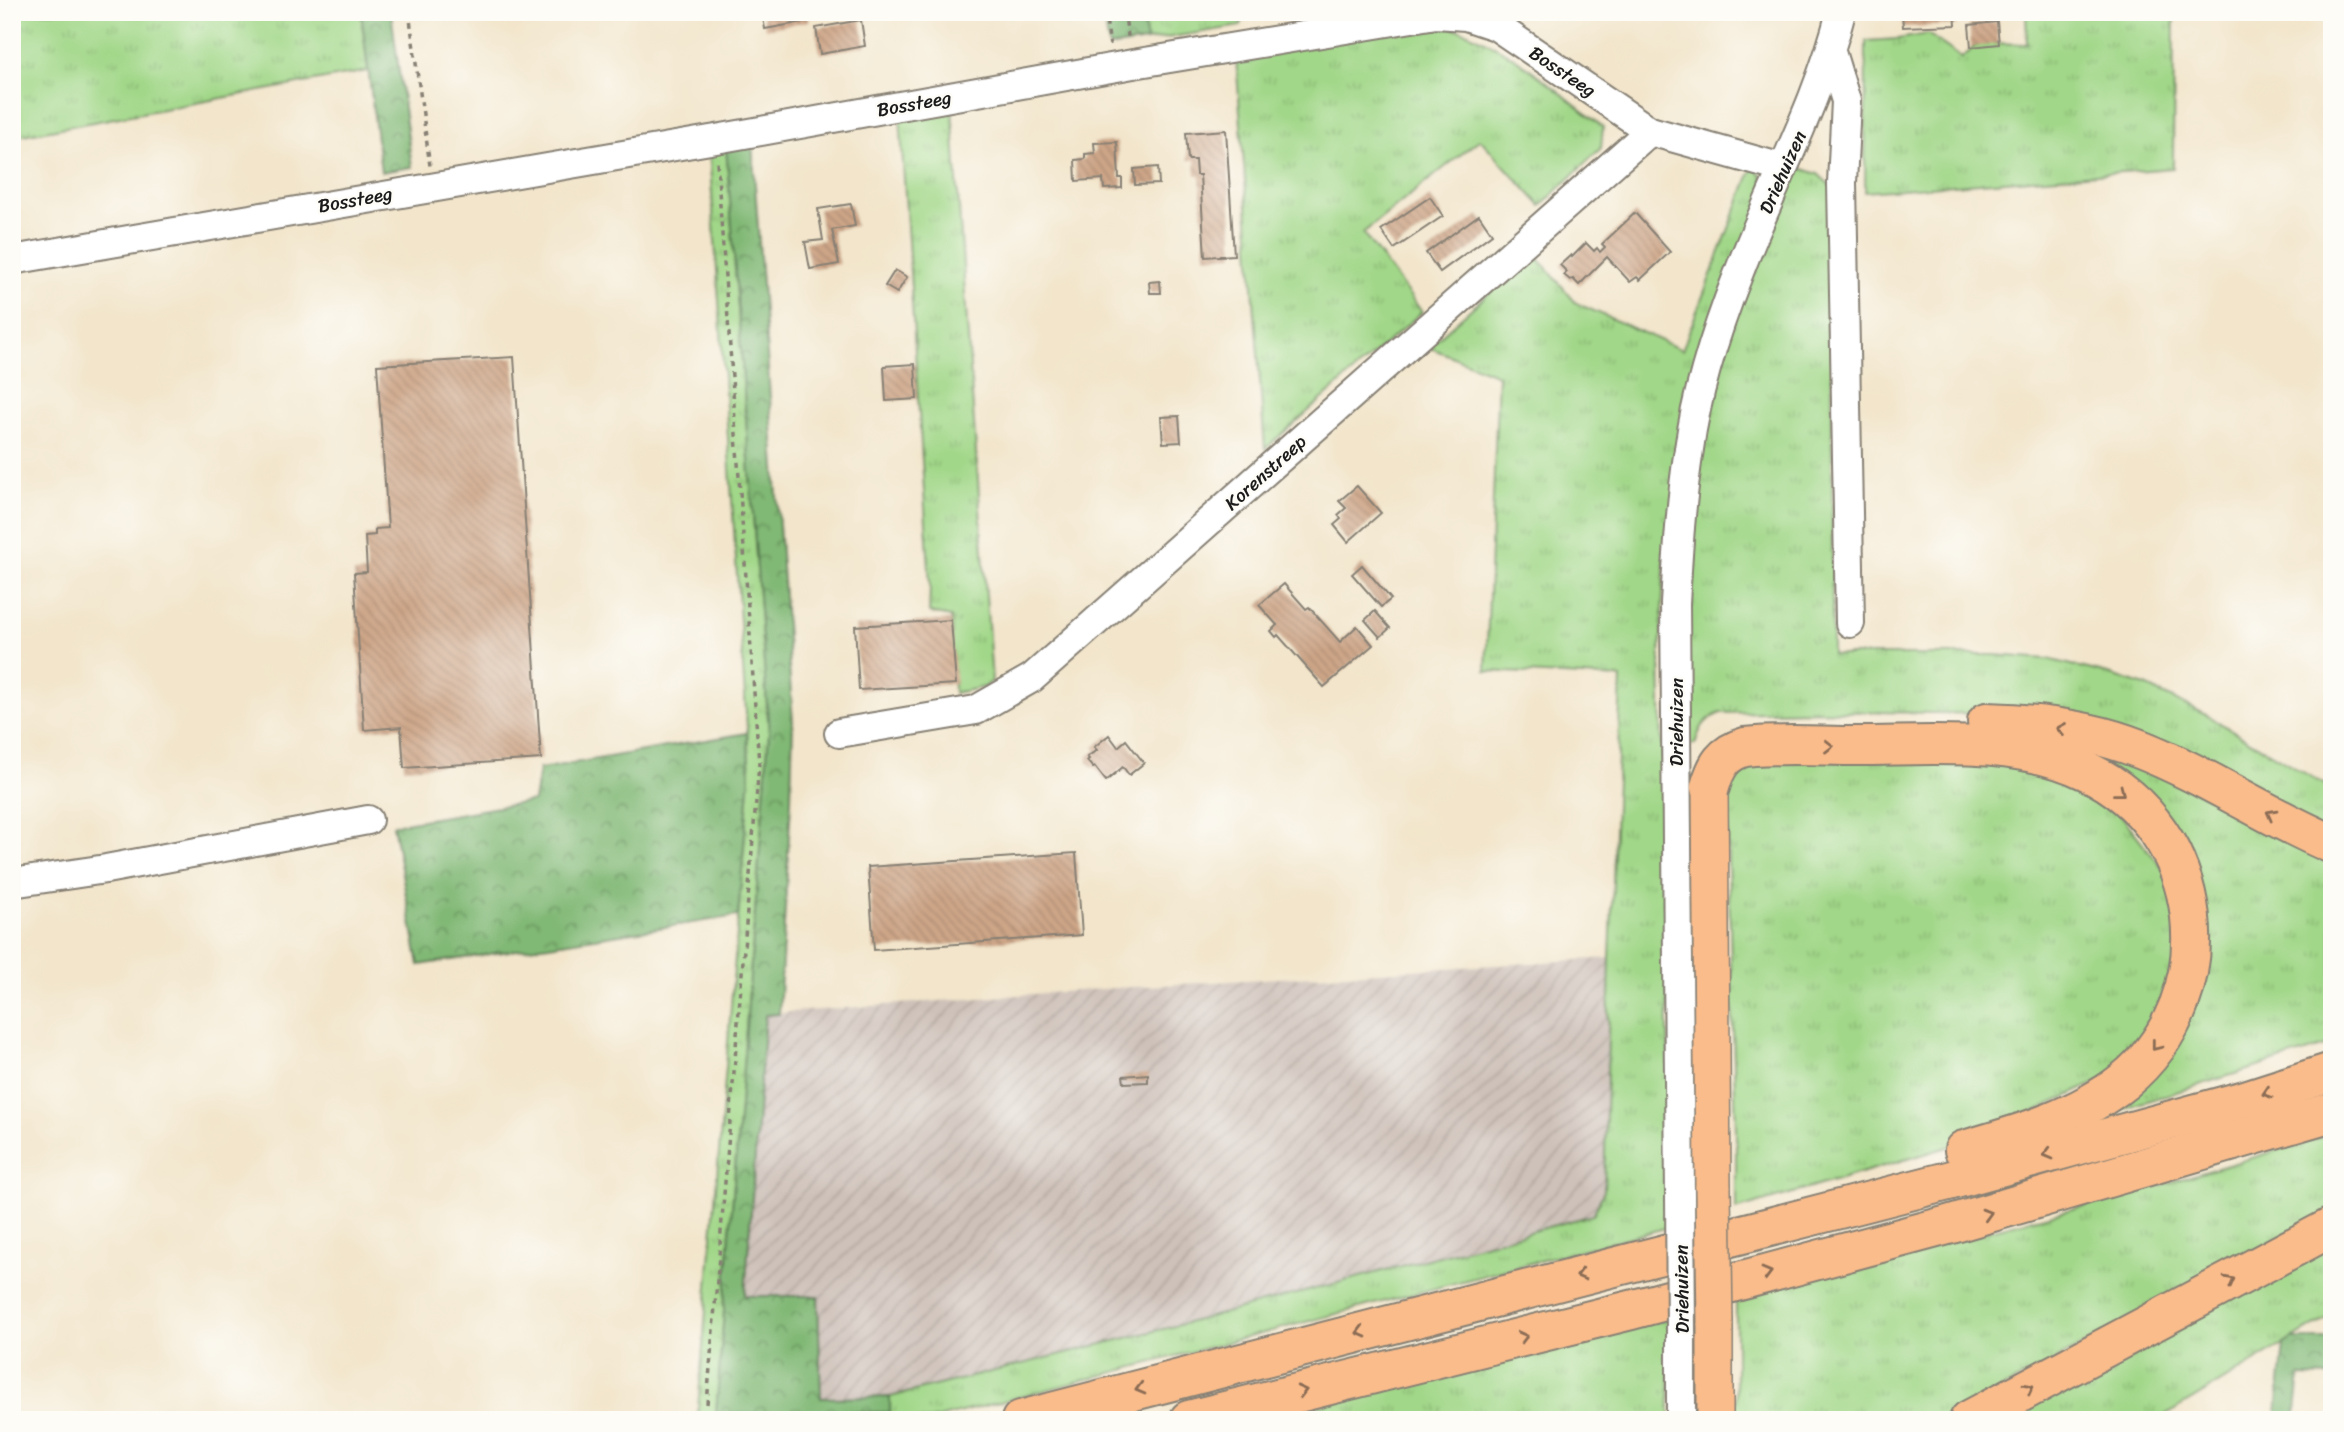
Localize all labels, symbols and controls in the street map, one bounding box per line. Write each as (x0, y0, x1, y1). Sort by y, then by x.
street label: Bossteeg (1522, 37, 1603, 106)
street label: Bossteeg (874, 81, 954, 126)
street label: Driehuizen (1749, 125, 1816, 219)
street label: Bossteeg (315, 177, 395, 222)
street label: Korenstreep (1216, 426, 1314, 519)
street label: Driehuizen (1660, 678, 1693, 766)
one-way arrow (2055, 723, 2067, 738)
one-way arrow (1824, 738, 1835, 754)
one-way arrow (2112, 784, 2125, 797)
one-way arrow (2265, 809, 2278, 823)
one-way arrow (2152, 1038, 2165, 1050)
one-way arrow (2261, 1085, 2273, 1099)
one-way arrow (2042, 1146, 2054, 1160)
one-way arrow (1980, 1208, 1992, 1222)
street label: Driehuizen (1664, 1244, 1699, 1334)
one-way arrow (1575, 1267, 1587, 1281)
one-way arrow (1761, 1267, 1773, 1282)
one-way arrow (2223, 1275, 2235, 1289)
one-way arrow (1355, 1324, 1367, 1338)
one-way arrow (1517, 1330, 1529, 1345)
one-way arrow (1134, 1381, 1146, 1395)
one-way arrow (2022, 1383, 2035, 1396)
one-way arrow (1296, 1385, 1308, 1399)

